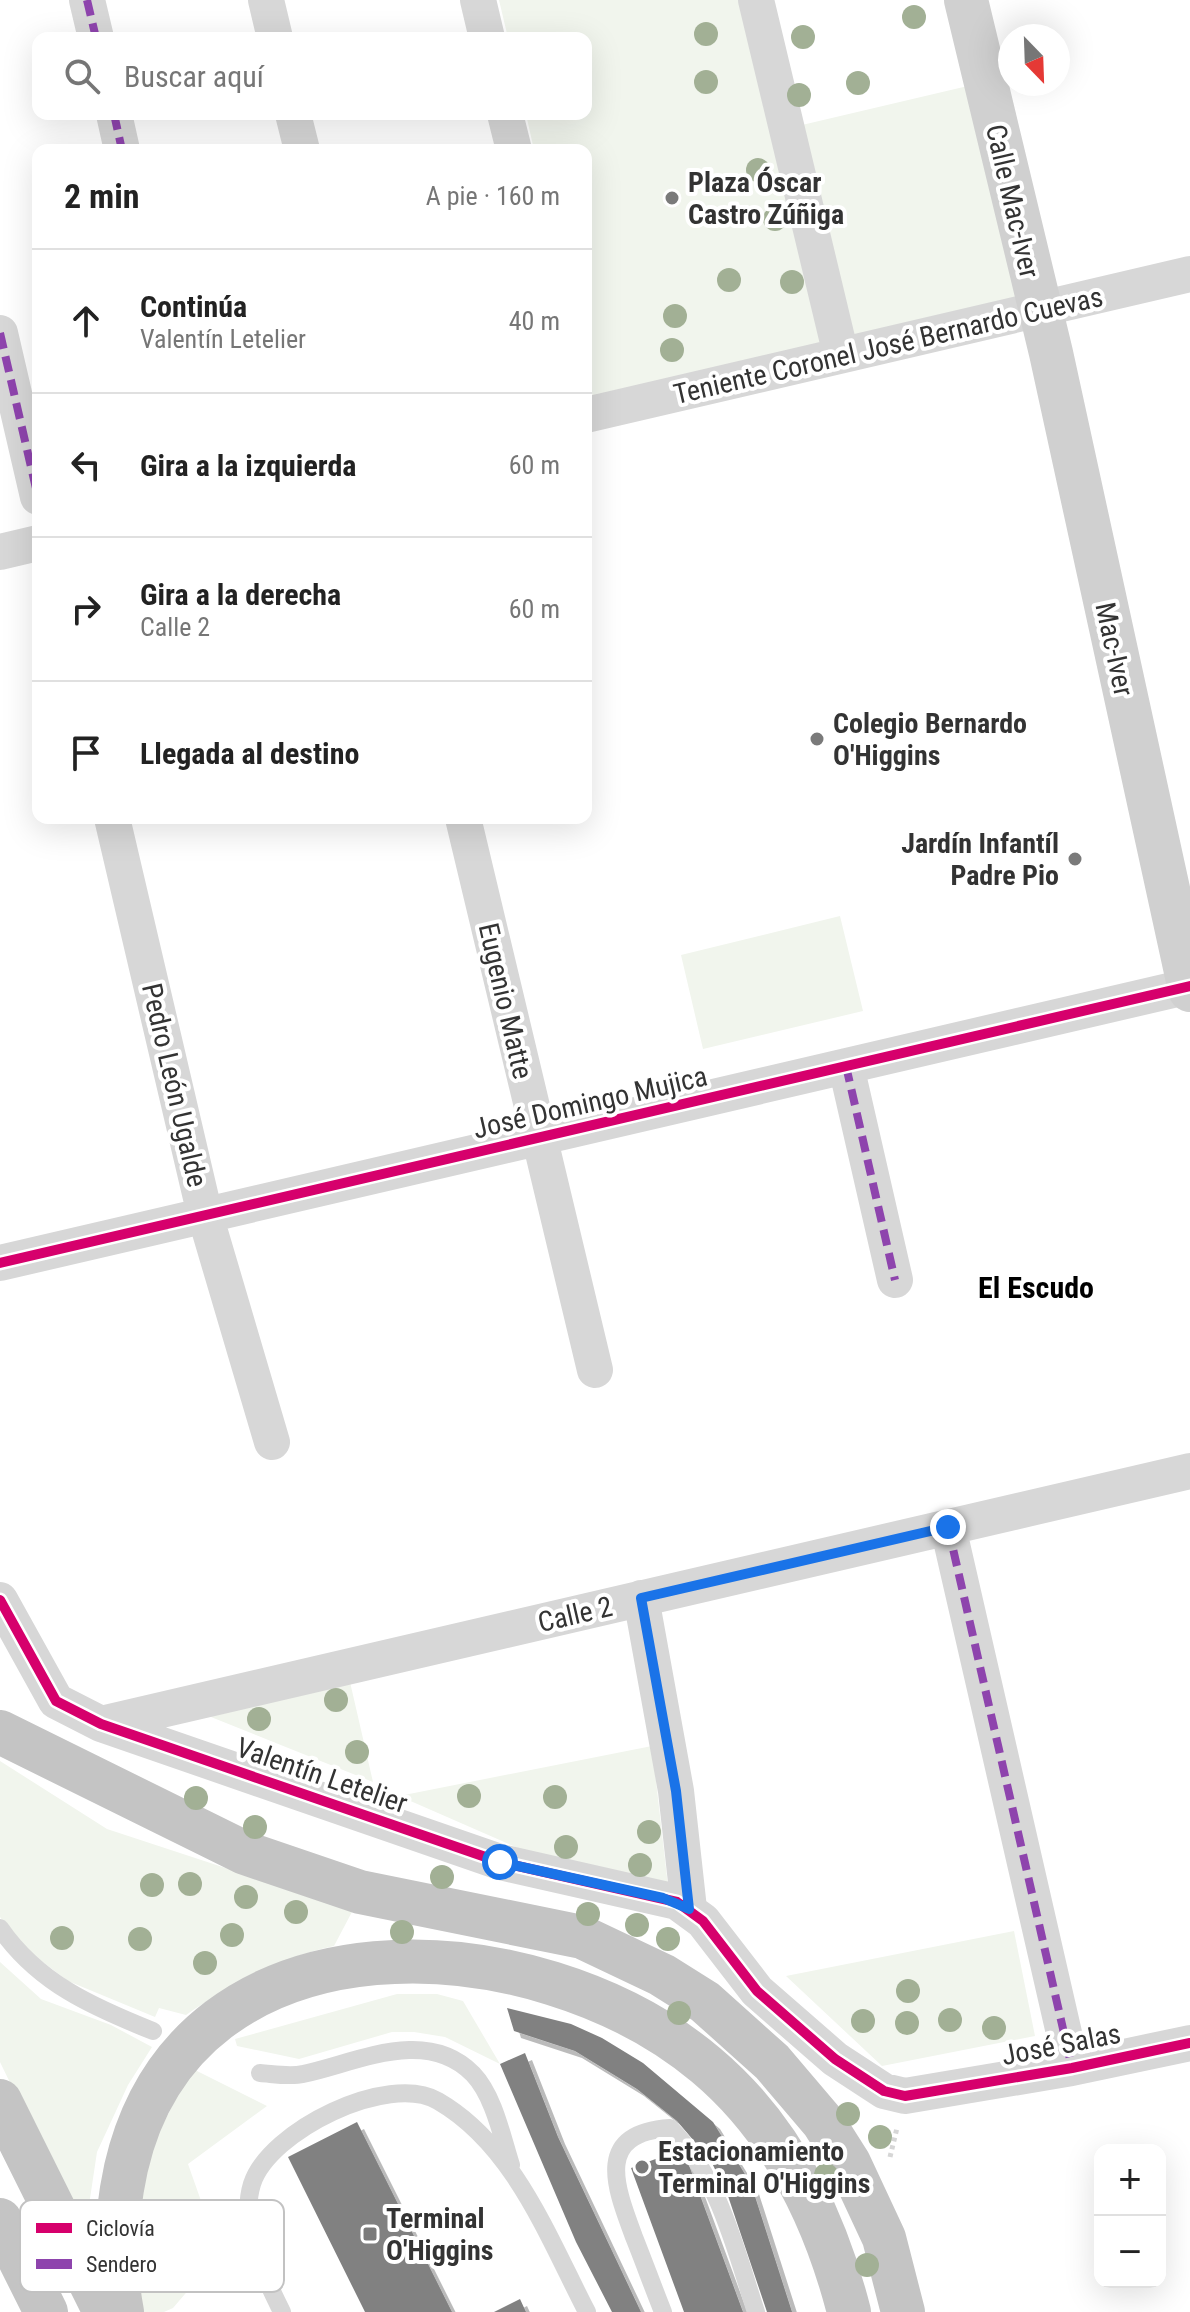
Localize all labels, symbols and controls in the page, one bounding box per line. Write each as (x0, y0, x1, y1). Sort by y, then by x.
north arrow (998, 24, 1070, 96)
search box (32, 32, 592, 120)
icon: search (60, 54, 104, 98)
text: Buscar aquí (124, 59, 264, 94)
street label: Calle Mac-Iver (979, 121, 1046, 281)
place label: Plaza Óscar Castro Zúñiga (688, 166, 844, 231)
text: 2 min (64, 176, 140, 216)
text: A pie · 160 m (426, 181, 560, 211)
marker: Plaza Óscar Castro Zúñiga (663, 189, 681, 207)
street label: Teniente Coronel José Bernardo Cuevas (670, 280, 1106, 411)
text: Continúa (140, 289, 247, 324)
icon: ahead (64, 299, 108, 343)
text: 40 m (509, 306, 560, 336)
text: Valentín Letelier (140, 324, 306, 354)
icon: left (64, 443, 108, 487)
text: Gira a la izquierda (140, 448, 356, 483)
text: 60 m (509, 450, 560, 480)
text: Gira a la derecha (140, 577, 341, 612)
icon: right (64, 587, 108, 631)
text: 60 m (509, 594, 560, 624)
street label: Mac-Iver (1089, 599, 1141, 699)
text: Calle 2 (140, 612, 210, 642)
place label: Colegio Bernardo O'Higgins (833, 707, 1027, 772)
marker: Colegio Bernardo O'Higgins (808, 730, 826, 748)
icon: arrive (64, 731, 108, 775)
text: Llegada al destino (140, 736, 359, 771)
place label: Jardín Infantíl Padre Pio (901, 827, 1059, 892)
marker: Jardín Infantíl Padre Pio (1066, 850, 1084, 868)
street label: Eugenio Matte (472, 920, 539, 1082)
street label: Pedro León Ugalde (135, 980, 214, 1190)
street label: José Domingo Mujica (470, 1060, 710, 1145)
district label: El Escudo (978, 1270, 1094, 1305)
route end (930, 1509, 966, 1545)
street label: Calle 2 (535, 1590, 616, 1639)
street label: Valentín Letelier (232, 1731, 412, 1820)
route start (482, 1844, 518, 1880)
street label: José Salas (999, 2017, 1123, 2072)
place label: Estacionamiento Terminal O'Higgins (658, 2135, 870, 2200)
map controls (1094, 2144, 1166, 2288)
button: + (1094, 2144, 1166, 2216)
marker: Estacionamiento Terminal O'Higgins (633, 2158, 651, 2176)
legend (20, 2200, 284, 2292)
place label: Terminal O'Higgins (386, 2202, 493, 2267)
text: Ciclovía (86, 2216, 155, 2241)
button: − (1094, 2216, 1166, 2288)
marker: Terminal O'Higgins (361, 2225, 379, 2243)
text: Sendero (86, 2252, 157, 2277)

